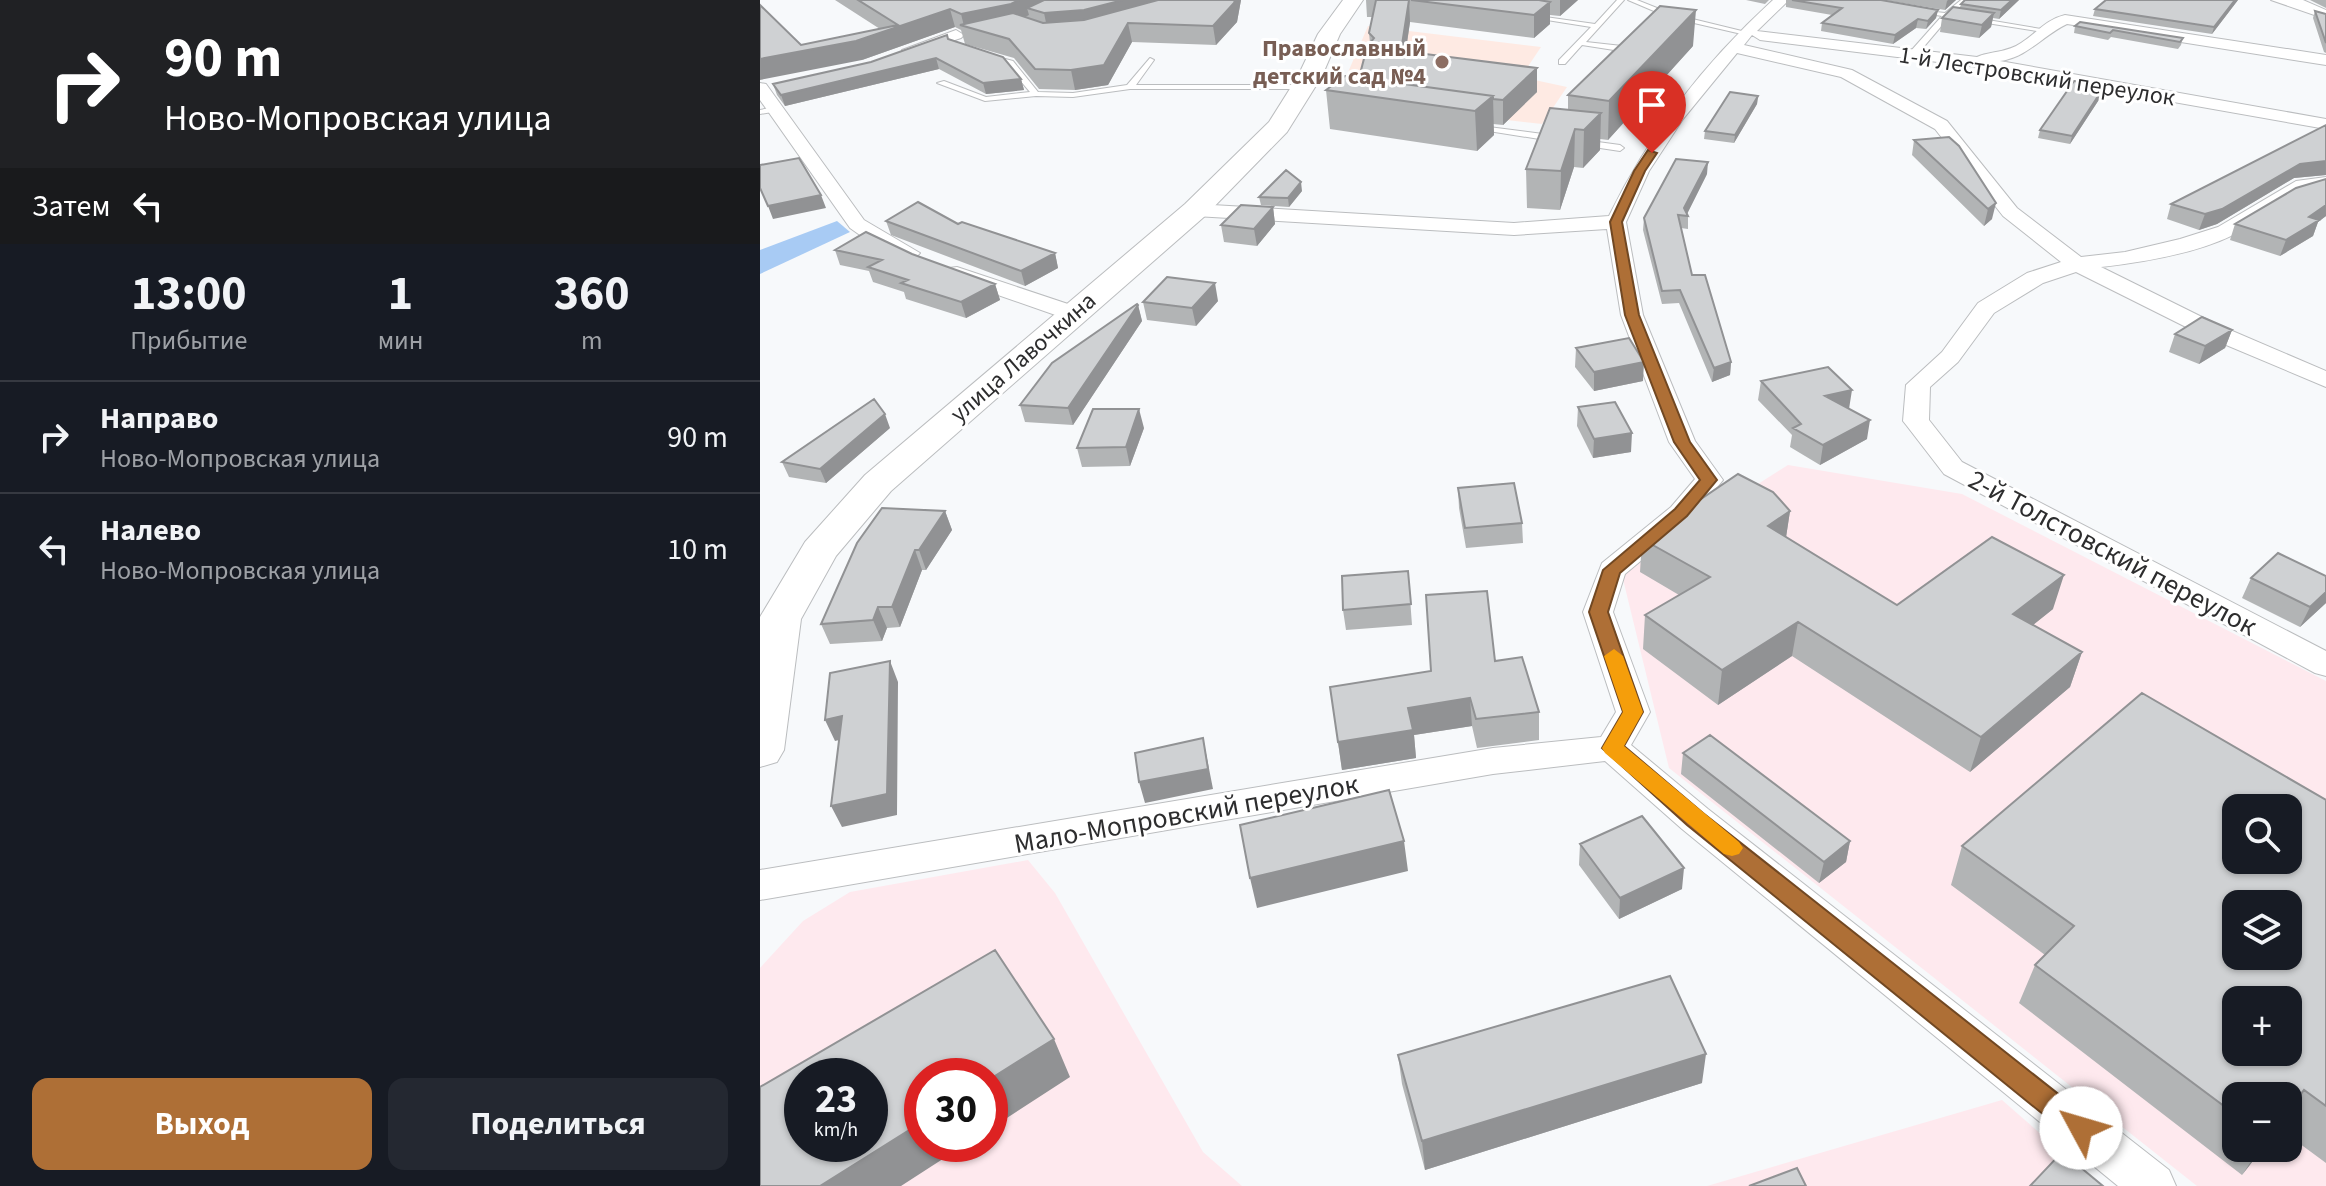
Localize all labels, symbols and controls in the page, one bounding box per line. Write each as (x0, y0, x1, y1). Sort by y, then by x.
text: 90 m (164, 19, 282, 98)
place label: Православный детский сад №4 (1253, 31, 1426, 94)
icon: right (32, 32, 136, 136)
street label: 1-й Лестровский переулок (1896, 37, 2178, 116)
marker: Православный детский сад №4 (1433, 53, 1451, 71)
pin (1618, 71, 1686, 153)
icon: arrive (1630, 83, 1674, 127)
text: Ново-Мопровская улица (164, 93, 552, 144)
icon: left (126, 184, 170, 228)
text: Затем (32, 185, 110, 228)
text: 13:00 (131, 260, 247, 328)
text: 1 (388, 260, 413, 328)
text: 360 (554, 260, 630, 328)
street label: улица Лавочкина (943, 284, 1104, 431)
text: Прибытие (130, 322, 247, 359)
text: мин (378, 322, 423, 359)
text: m (581, 322, 602, 359)
text: Направо (100, 397, 218, 440)
icon: right (32, 415, 76, 459)
text: 90 m (667, 416, 728, 459)
text: Ново-Мопровская улица (100, 440, 380, 477)
street label: 2-й Толстовский переулок (1961, 460, 2264, 646)
text: Налево (100, 509, 201, 552)
icon: left (32, 527, 76, 571)
text: 10 m (667, 528, 728, 571)
text: Ново-Мопровская улица (100, 552, 380, 589)
street label: Мало-Мопровский переулок (1011, 764, 1362, 864)
map controls (2222, 794, 2302, 1162)
button: search (2222, 794, 2302, 874)
button: layers (2222, 890, 2302, 970)
button: + (2222, 986, 2302, 1066)
speed limit sign: 30 (904, 1058, 1008, 1162)
text: 23 (815, 1071, 857, 1128)
button: Выход (32, 1078, 372, 1170)
button: Поделиться (388, 1078, 728, 1170)
button: − (2222, 1082, 2302, 1162)
position arrow (2039, 1086, 2123, 1170)
text: km/h (814, 1116, 858, 1144)

